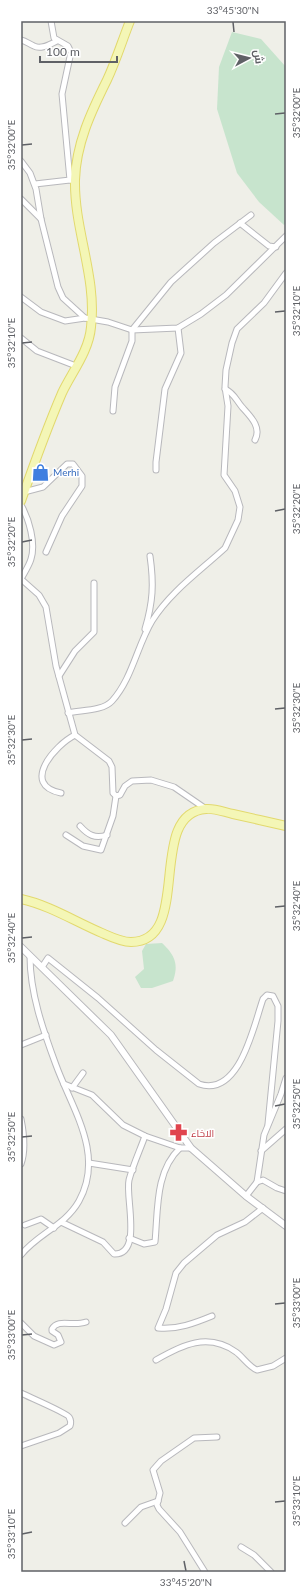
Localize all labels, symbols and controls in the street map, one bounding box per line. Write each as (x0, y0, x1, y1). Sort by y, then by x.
text: 33°45'30"N (207, 4, 259, 16)
scale bar (40, 38, 117, 64)
north arrow (229, 38, 269, 78)
text: 100 m (46, 44, 80, 59)
text: ش (251, 49, 267, 65)
text: 35°32'00"E (290, 88, 302, 138)
text: 35°32'00"E (5, 120, 17, 170)
text: 35°32'10"E (290, 286, 302, 336)
text: 35°32'10"E (5, 318, 17, 368)
shop icon: Merhi (30, 462, 50, 482)
place label: Merhi (53, 466, 79, 478)
text: 35°32'20"E (290, 484, 302, 534)
text: 35°32'20"E (5, 517, 17, 567)
text: 35°32'30"E (290, 683, 302, 733)
text: 35°32'30"E (5, 715, 17, 765)
text: 35°32'40"E (290, 881, 302, 931)
text: 35°32'40"E (5, 913, 17, 963)
text: 35°32'50"E (290, 1079, 302, 1129)
text: 35°32'50"E (5, 1112, 17, 1162)
pharmacy icon: الاخاء (168, 1123, 188, 1143)
place label: الاخاء (191, 1127, 214, 1139)
text: 35°33'00"E (290, 1278, 302, 1328)
text: 35°33'00"E (5, 1310, 17, 1360)
text: 35°33'10"E (290, 1476, 302, 1526)
text: 35°33'10"E (5, 1509, 17, 1559)
text: 33°45'20"N (160, 1576, 212, 1588)

